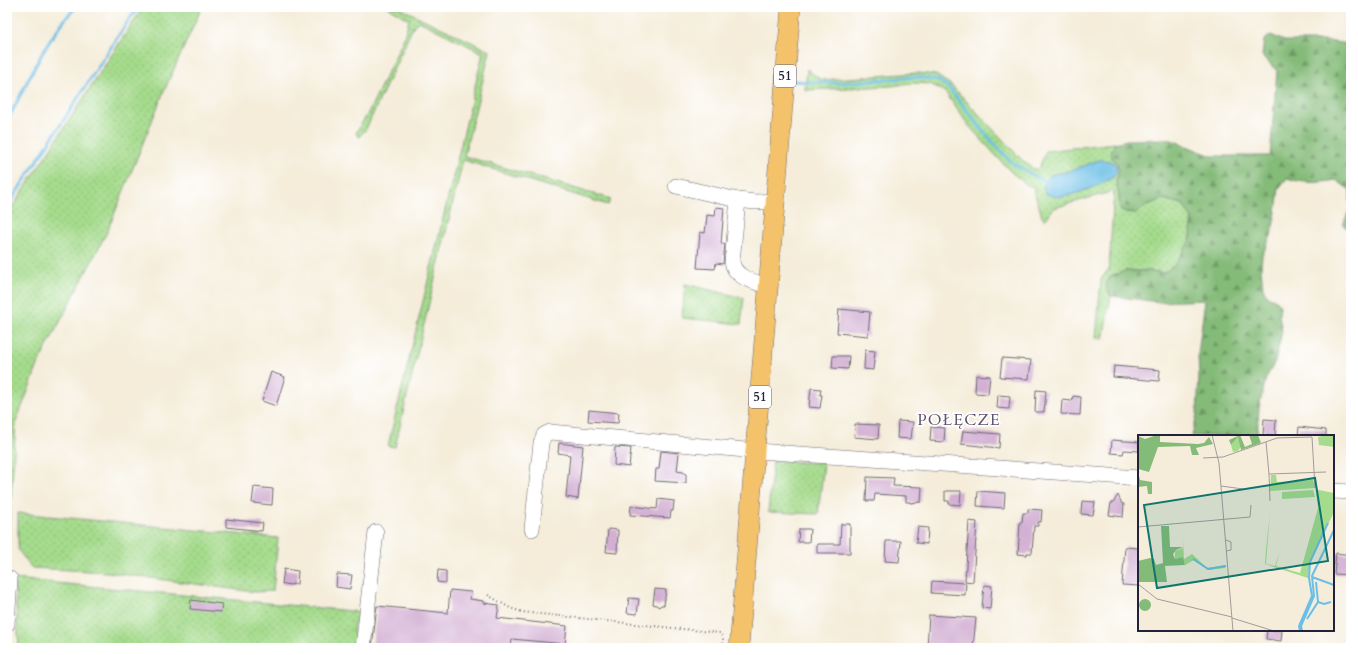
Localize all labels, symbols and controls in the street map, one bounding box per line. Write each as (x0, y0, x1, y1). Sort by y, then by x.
road number: 51 (774, 65, 796, 87)
road number: 51 (749, 386, 771, 408)
district label: POŁĘCZE (917, 409, 1001, 431)
inset map (1138, 435, 1334, 631)

